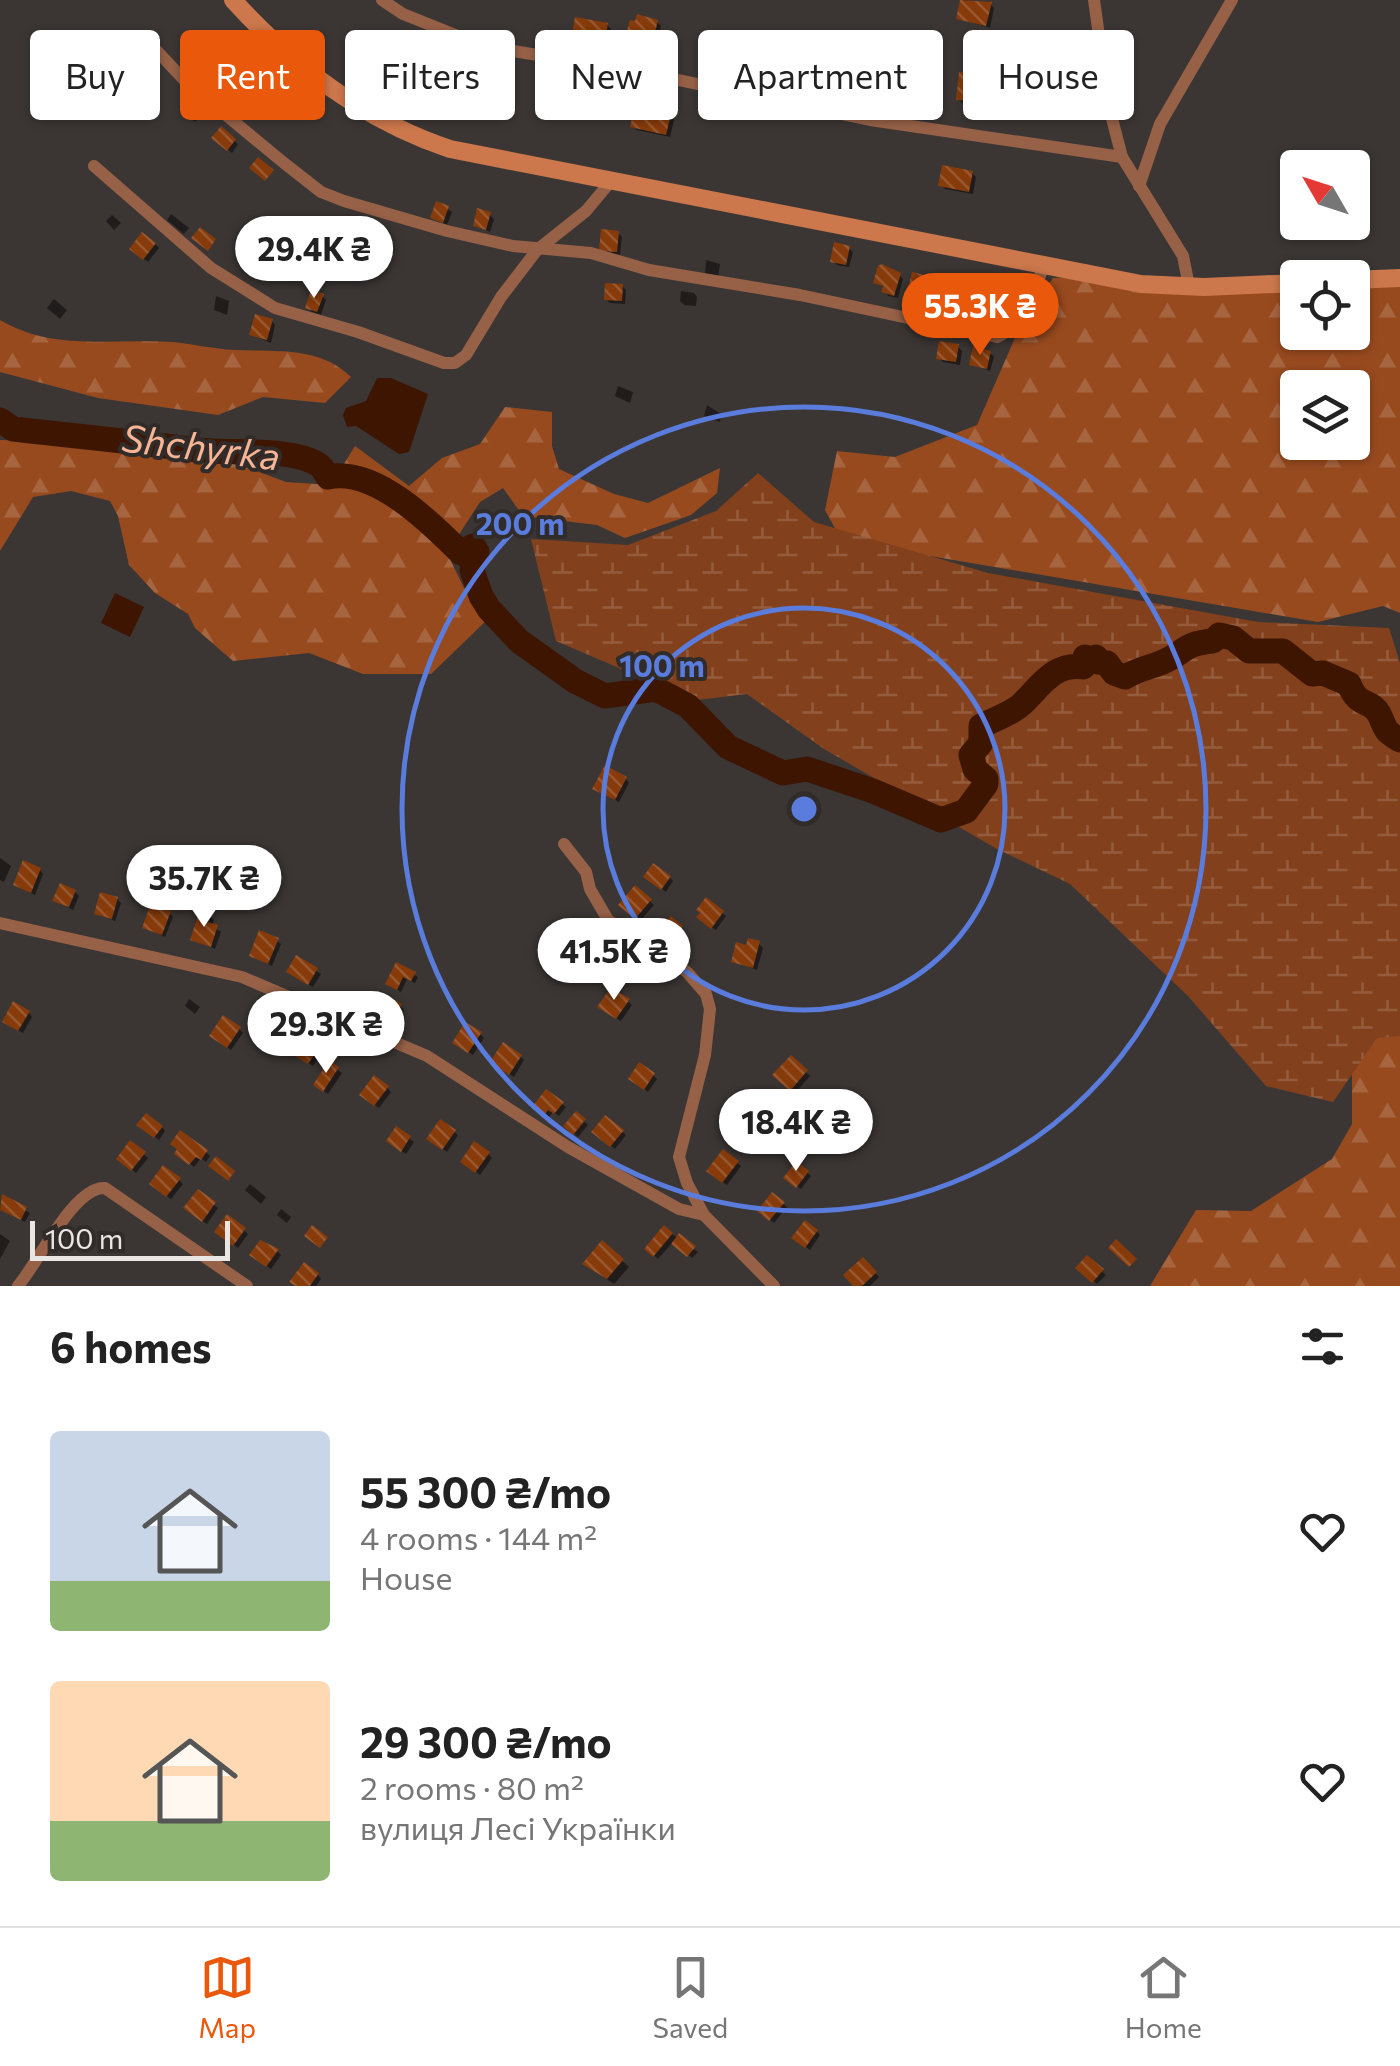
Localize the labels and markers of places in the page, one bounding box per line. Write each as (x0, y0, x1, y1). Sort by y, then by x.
pin: 29.4K ₴ (222, 216, 406, 301)
pin: 55.3K ₴ (888, 273, 1072, 358)
centre of rings (786, 791, 822, 827)
pin: 35.7K ₴ (112, 845, 296, 930)
pin: 41.5K ₴ (522, 918, 706, 1003)
pin: 29.3K ₴ (234, 991, 418, 1076)
pin: 18.4K ₴ (704, 1089, 888, 1174)

